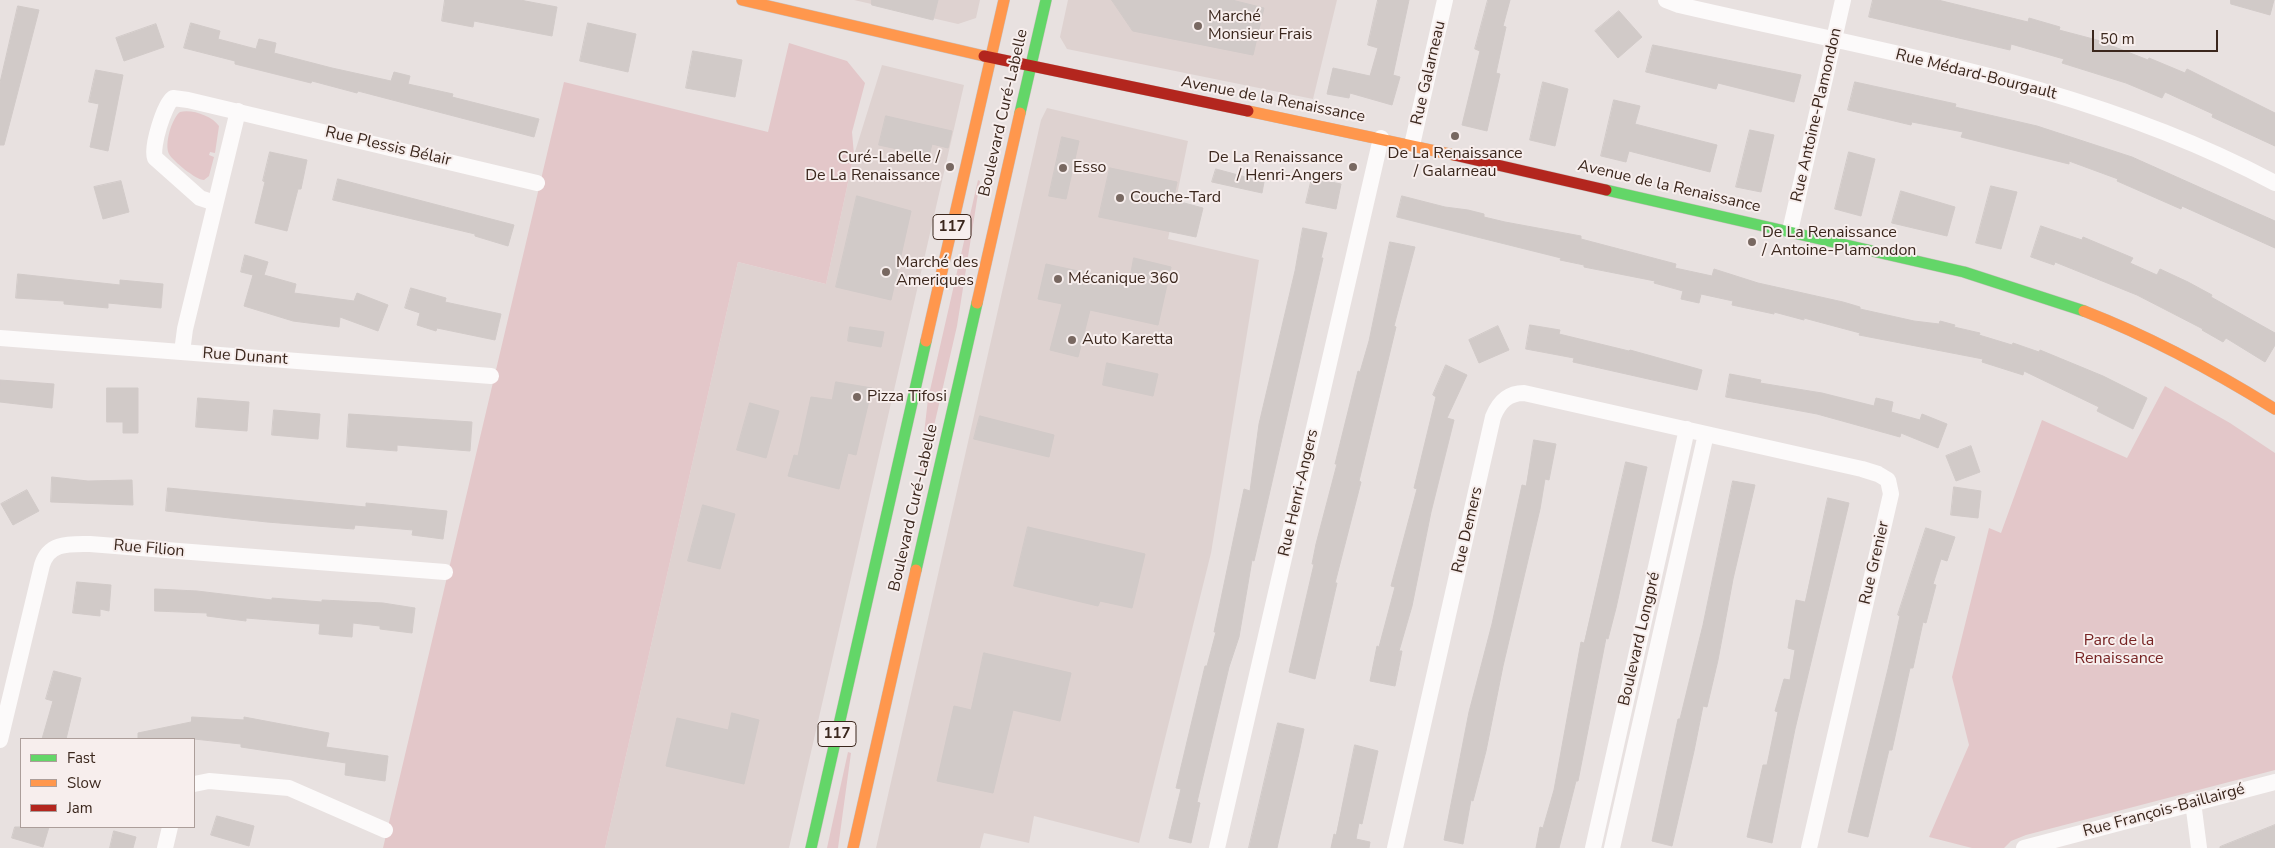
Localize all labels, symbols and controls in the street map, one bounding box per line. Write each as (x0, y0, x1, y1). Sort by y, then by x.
place label: Marché Monsieur Frais (1208, 7, 1313, 45)
street label: Rue Galarneau (1408, 19, 1450, 127)
marker: Marché Monsieur Frais (1192, 20, 1204, 32)
scale bar (2095, 20, 2221, 52)
street label: Rue Antoine-Plamondon (1788, 26, 1846, 204)
street label: Boulevard Curé-Labelle (975, 28, 1033, 198)
text: 50 m (2100, 29, 2135, 49)
street label: Rue Médard-Bourgault (1893, 46, 2059, 104)
street label: Avenue de la Renaissance (1179, 73, 1367, 127)
street label: Rue Plessis Bélair (323, 123, 453, 171)
marker: De La Renaissance / Galarneau (1449, 130, 1461, 142)
place label: De La Renaissance / Galarneau (1388, 144, 1522, 182)
place label: Curé-Labelle / De La Renaissance (805, 148, 940, 186)
place label: De La Renaissance / Henri-Angers (1208, 148, 1343, 186)
street label: Avenue de la Renaissance (1576, 157, 1762, 217)
place label: Esso (1073, 158, 1106, 178)
marker: Curé-Labelle / De La Renaissance (944, 161, 956, 173)
marker: De La Renaissance / Henri-Angers (1347, 161, 1359, 173)
marker: Esso (1057, 162, 1069, 174)
place label: Couche-Tard (1130, 188, 1221, 208)
marker: Couche-Tard (1114, 192, 1126, 204)
road number: 117 (933, 214, 971, 240)
place label: De La Renaissance / Antoine-Plamondon (1762, 223, 1916, 261)
marker: De La Renaissance / Antoine-Plamondon (1746, 236, 1758, 248)
place label: Marché des Ameriques (896, 253, 978, 291)
marker: Marché des Ameriques (880, 266, 892, 278)
place label: Mécanique 360 (1068, 269, 1179, 289)
marker: Mécanique 360 (1052, 273, 1064, 285)
place label: Auto Karetta (1082, 330, 1173, 350)
marker: Auto Karetta (1066, 334, 1078, 346)
street label: Rue Dunant (202, 344, 288, 370)
place label: Pizza Tifosi (867, 387, 947, 407)
marker: Pizza Tifosi (851, 391, 863, 403)
street label: Boulevard Curé-Labelle (885, 423, 943, 593)
street label: Rue Henri-Angers (1275, 428, 1323, 558)
street label: Rue Demers (1449, 485, 1487, 575)
street label: Rue Grenier (1856, 519, 1894, 607)
street label: Rue Filion (113, 536, 185, 562)
street label: Boulevard Longpré (1615, 570, 1665, 708)
park label: Parc de la Renaissance (2074, 631, 2164, 669)
road number: 117 (818, 722, 856, 746)
legend (20, 738, 195, 828)
text: Fast (67, 748, 95, 768)
text: Slow (67, 773, 101, 793)
street label: Rue François-Baillairgé (2081, 780, 2247, 842)
text: Jam (67, 798, 93, 818)

